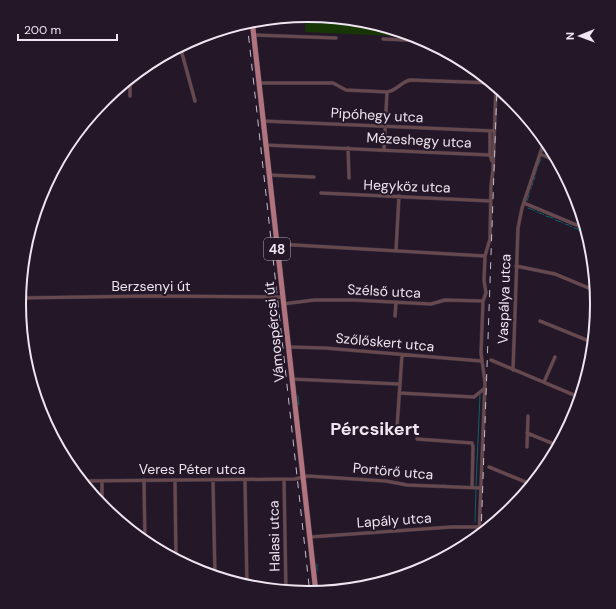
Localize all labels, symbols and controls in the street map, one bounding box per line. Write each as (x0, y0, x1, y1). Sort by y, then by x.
scale bar (18, 16, 117, 42)
north arrow (560, 16, 600, 56)
text: 200 m (24, 22, 61, 38)
text: N (563, 32, 577, 40)
street label: Pipóhegy utca (330, 104, 424, 126)
street label: Mézeshegy utca (366, 128, 472, 152)
street label: Hegyköz utca (363, 175, 451, 197)
road number: 48 (264, 238, 290, 260)
street label: Vaspálya utca (493, 254, 515, 344)
street label: Berzsenyi út (111, 277, 191, 295)
street label: Szélső utca (347, 280, 421, 302)
street label: Vámospércsi út (260, 281, 288, 383)
street label: Szőlőskert utca (335, 329, 435, 355)
district label: Pércsikert (330, 417, 420, 441)
street label: Portörő utca (352, 459, 434, 483)
street label: Veres Péter utca (139, 460, 245, 478)
street label: Halasi utca (264, 500, 284, 572)
street label: Lapály utca (356, 508, 432, 532)

